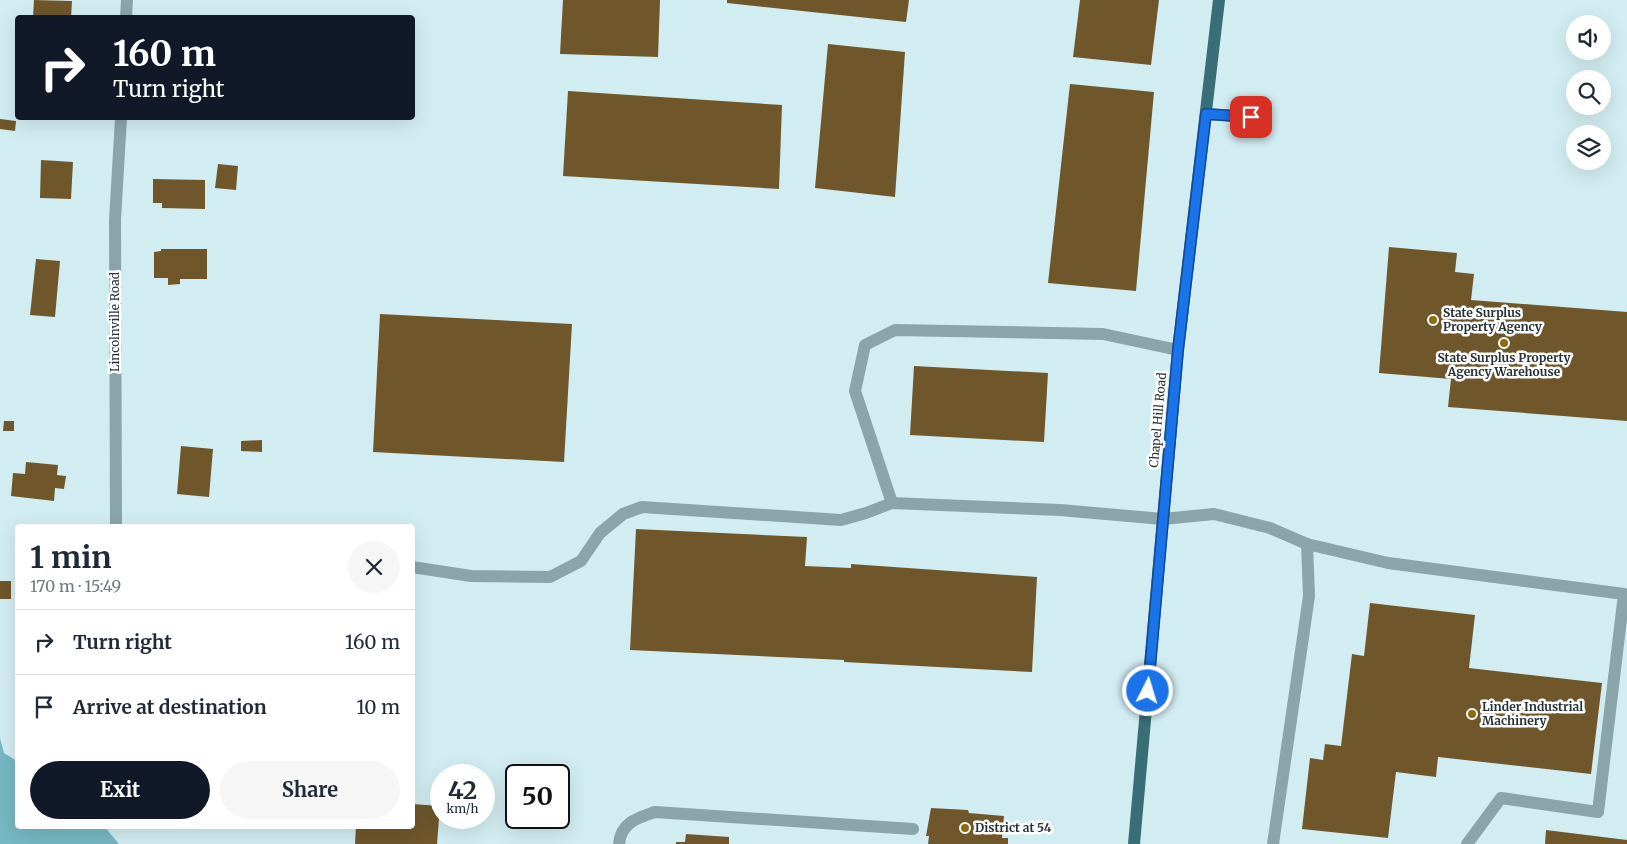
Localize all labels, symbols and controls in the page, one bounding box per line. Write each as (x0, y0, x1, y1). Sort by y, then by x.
map controls (1566, 15, 1611, 170)
button: sound (1566, 15, 1611, 60)
text: 160 m (113, 32, 216, 76)
icon: right (30, 35, 95, 100)
button: search (1566, 70, 1611, 115)
text: Turn right (113, 75, 224, 103)
pin (1230, 96, 1272, 138)
icon: arrive (1237, 103, 1265, 131)
button: layers (1566, 125, 1611, 170)
street label: Lincolnville Road (107, 272, 122, 372)
place label: State Surplus Property Agency (1443, 305, 1543, 334)
marker: State Surplus Property Agency (1427, 314, 1439, 326)
marker: State Surplus Property Agency Warehouse (1498, 337, 1510, 349)
place label: State Surplus Property Agency Warehouse (1437, 350, 1571, 379)
street label: Chapel Hill Road (1146, 372, 1169, 468)
text: 1 min (30, 538, 112, 576)
button: close (348, 541, 400, 593)
text: 170 m · 15:49 (30, 576, 121, 596)
icon: right (30, 628, 58, 656)
text: Turn right (73, 630, 172, 654)
text: 160 m (345, 630, 400, 654)
position arrow (1121, 664, 1173, 716)
icon: arrive (30, 693, 58, 721)
text: Arrive at destination (73, 695, 267, 719)
text: 10 m (357, 695, 400, 719)
place label: Linder Industrial Machinery (1482, 699, 1583, 728)
marker: Linder Industrial Machinery (1466, 708, 1478, 720)
button: Exit (30, 761, 210, 819)
button: Share (220, 761, 400, 819)
speed limit sign: 50 (505, 764, 570, 829)
text: 42 (448, 774, 477, 806)
text: km/h (447, 801, 478, 816)
place label: District at 54 (975, 820, 1052, 835)
marker: District at 54 (959, 822, 971, 834)

